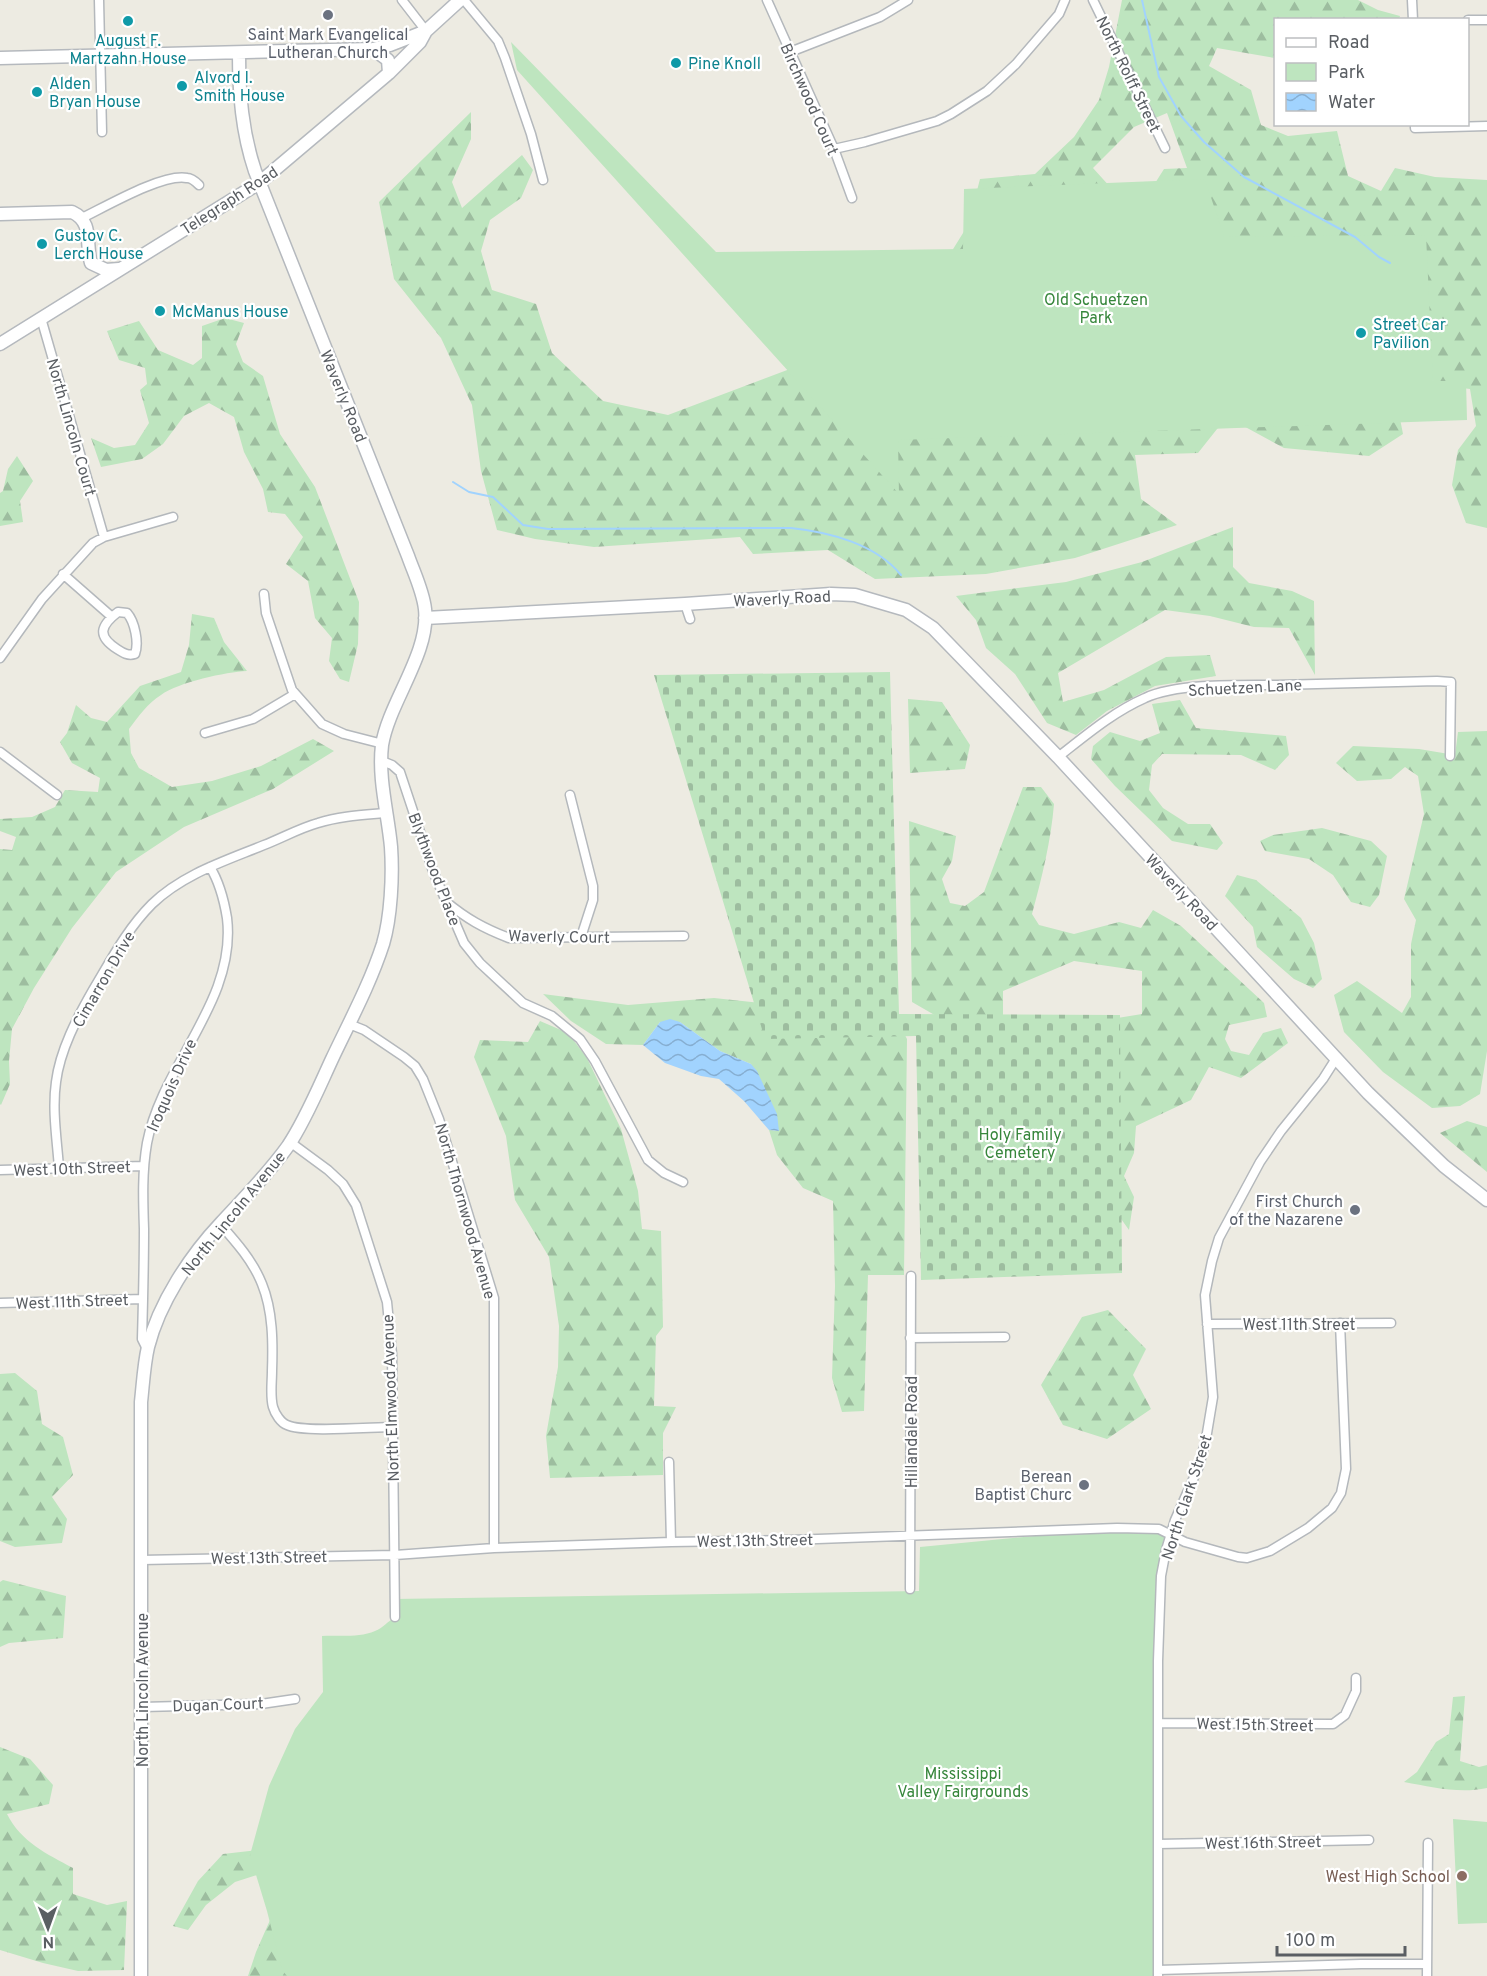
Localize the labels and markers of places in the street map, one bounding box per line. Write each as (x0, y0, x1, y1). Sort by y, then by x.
marker: Saint Mark Evangelical Lutheran Church (321, 8, 335, 22)
marker: August F. Martzahn House (121, 14, 135, 28)
place label: Saint Mark Evangelical Lutheran Church (248, 26, 408, 64)
place label: August F. Martzahn House (70, 32, 186, 70)
place label: Pine Knoll (688, 55, 761, 75)
marker: Pine Knoll (669, 56, 683, 70)
place label: Alvord I. Smith House (194, 69, 285, 107)
place label: Alden Bryan House (49, 75, 141, 113)
marker: Alvord I. Smith House (175, 79, 189, 93)
marker: Alden Bryan House (30, 85, 44, 99)
place label: Gustov C. Lerch House (54, 227, 143, 265)
marker: Gustov C. Lerch House (35, 237, 49, 251)
place label: McManus House (172, 303, 288, 323)
marker: McManus House (153, 304, 167, 318)
place label: Street Car Pavilion (1373, 316, 1446, 354)
marker: Street Car Pavilion (1354, 326, 1368, 340)
place label: First Church of the Nazarene (1229, 1193, 1343, 1231)
marker: First Church of the Nazarene (1348, 1203, 1362, 1217)
place label: Berean Baptist Churc (975, 1468, 1072, 1506)
marker: Berean Baptist Churc (1077, 1478, 1091, 1492)
place label: West High School (1325, 1868, 1450, 1888)
marker: West High School (1455, 1869, 1469, 1883)

